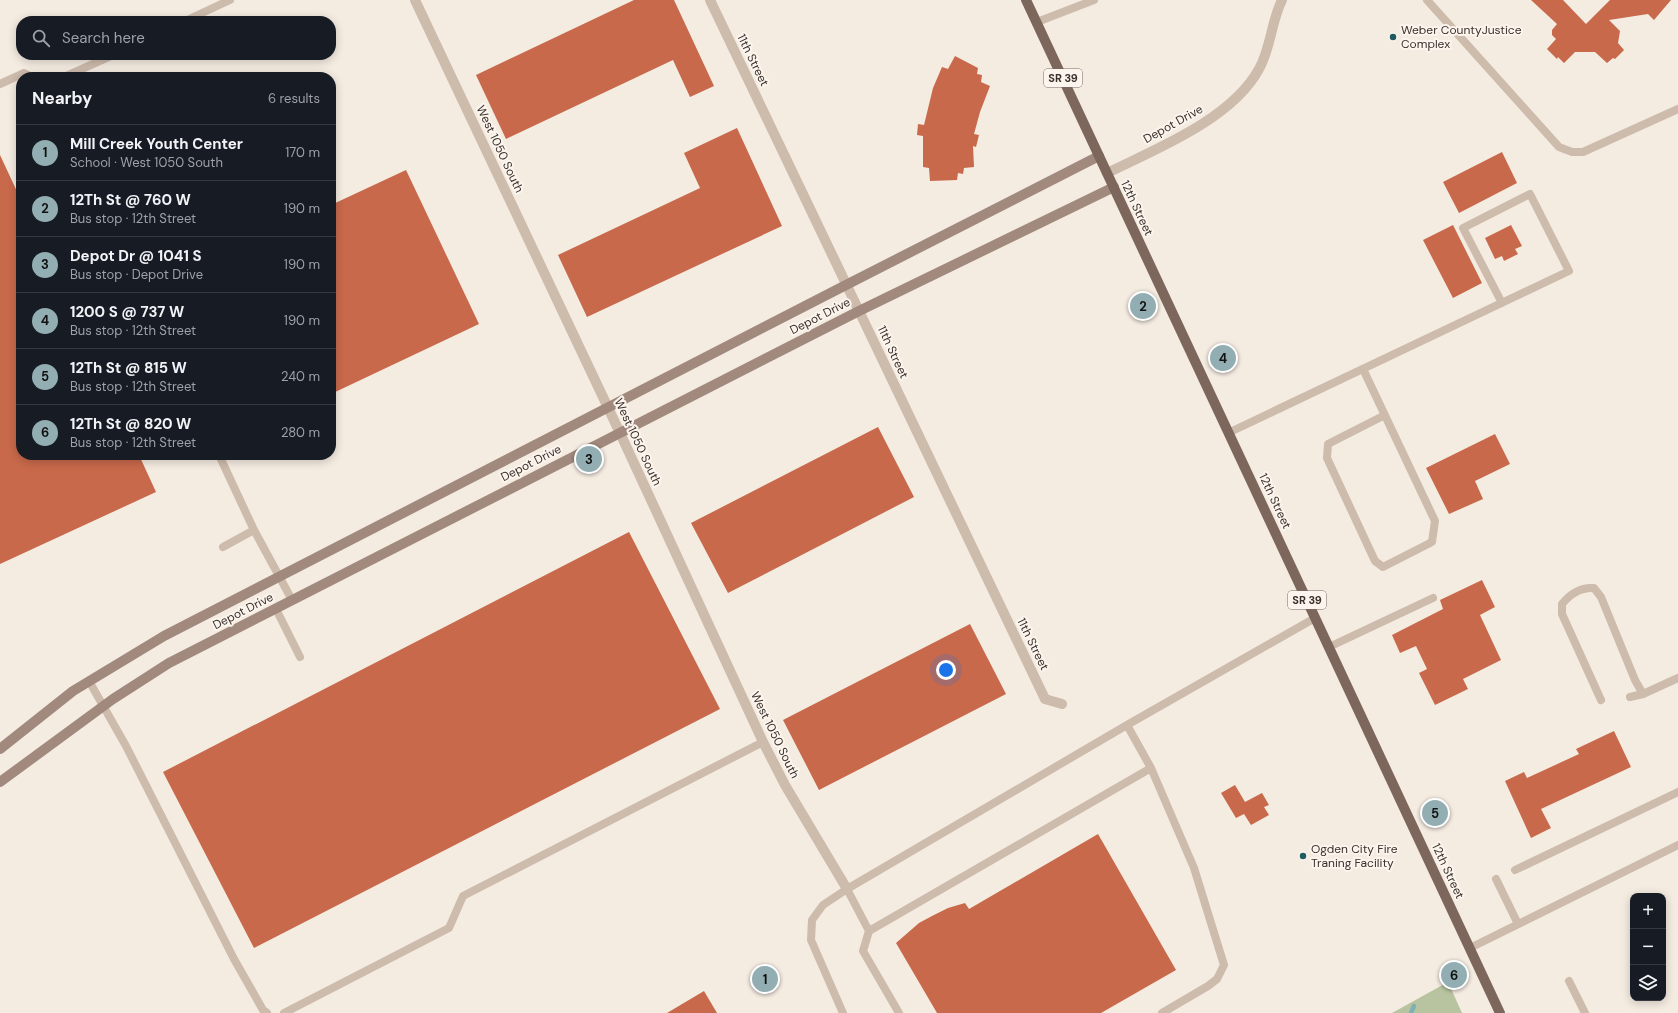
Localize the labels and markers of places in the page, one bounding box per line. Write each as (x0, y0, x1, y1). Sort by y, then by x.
place label: Weber CountyJustice Complex (1401, 22, 1522, 52)
marker: Weber CountyJustice Complex (1388, 32, 1398, 42)
pin: 2 (1130, 291, 1156, 321)
pin: 4 (1210, 343, 1236, 373)
pin: 3 (576, 444, 602, 474)
pin: 5 (1422, 798, 1448, 828)
place label: Ogden City Fire Traning Facility (1311, 841, 1398, 871)
marker: Ogden City Fire Traning Facility (1298, 851, 1308, 861)
pin: 6 (1441, 960, 1467, 990)
pin: 1 (752, 964, 778, 994)

